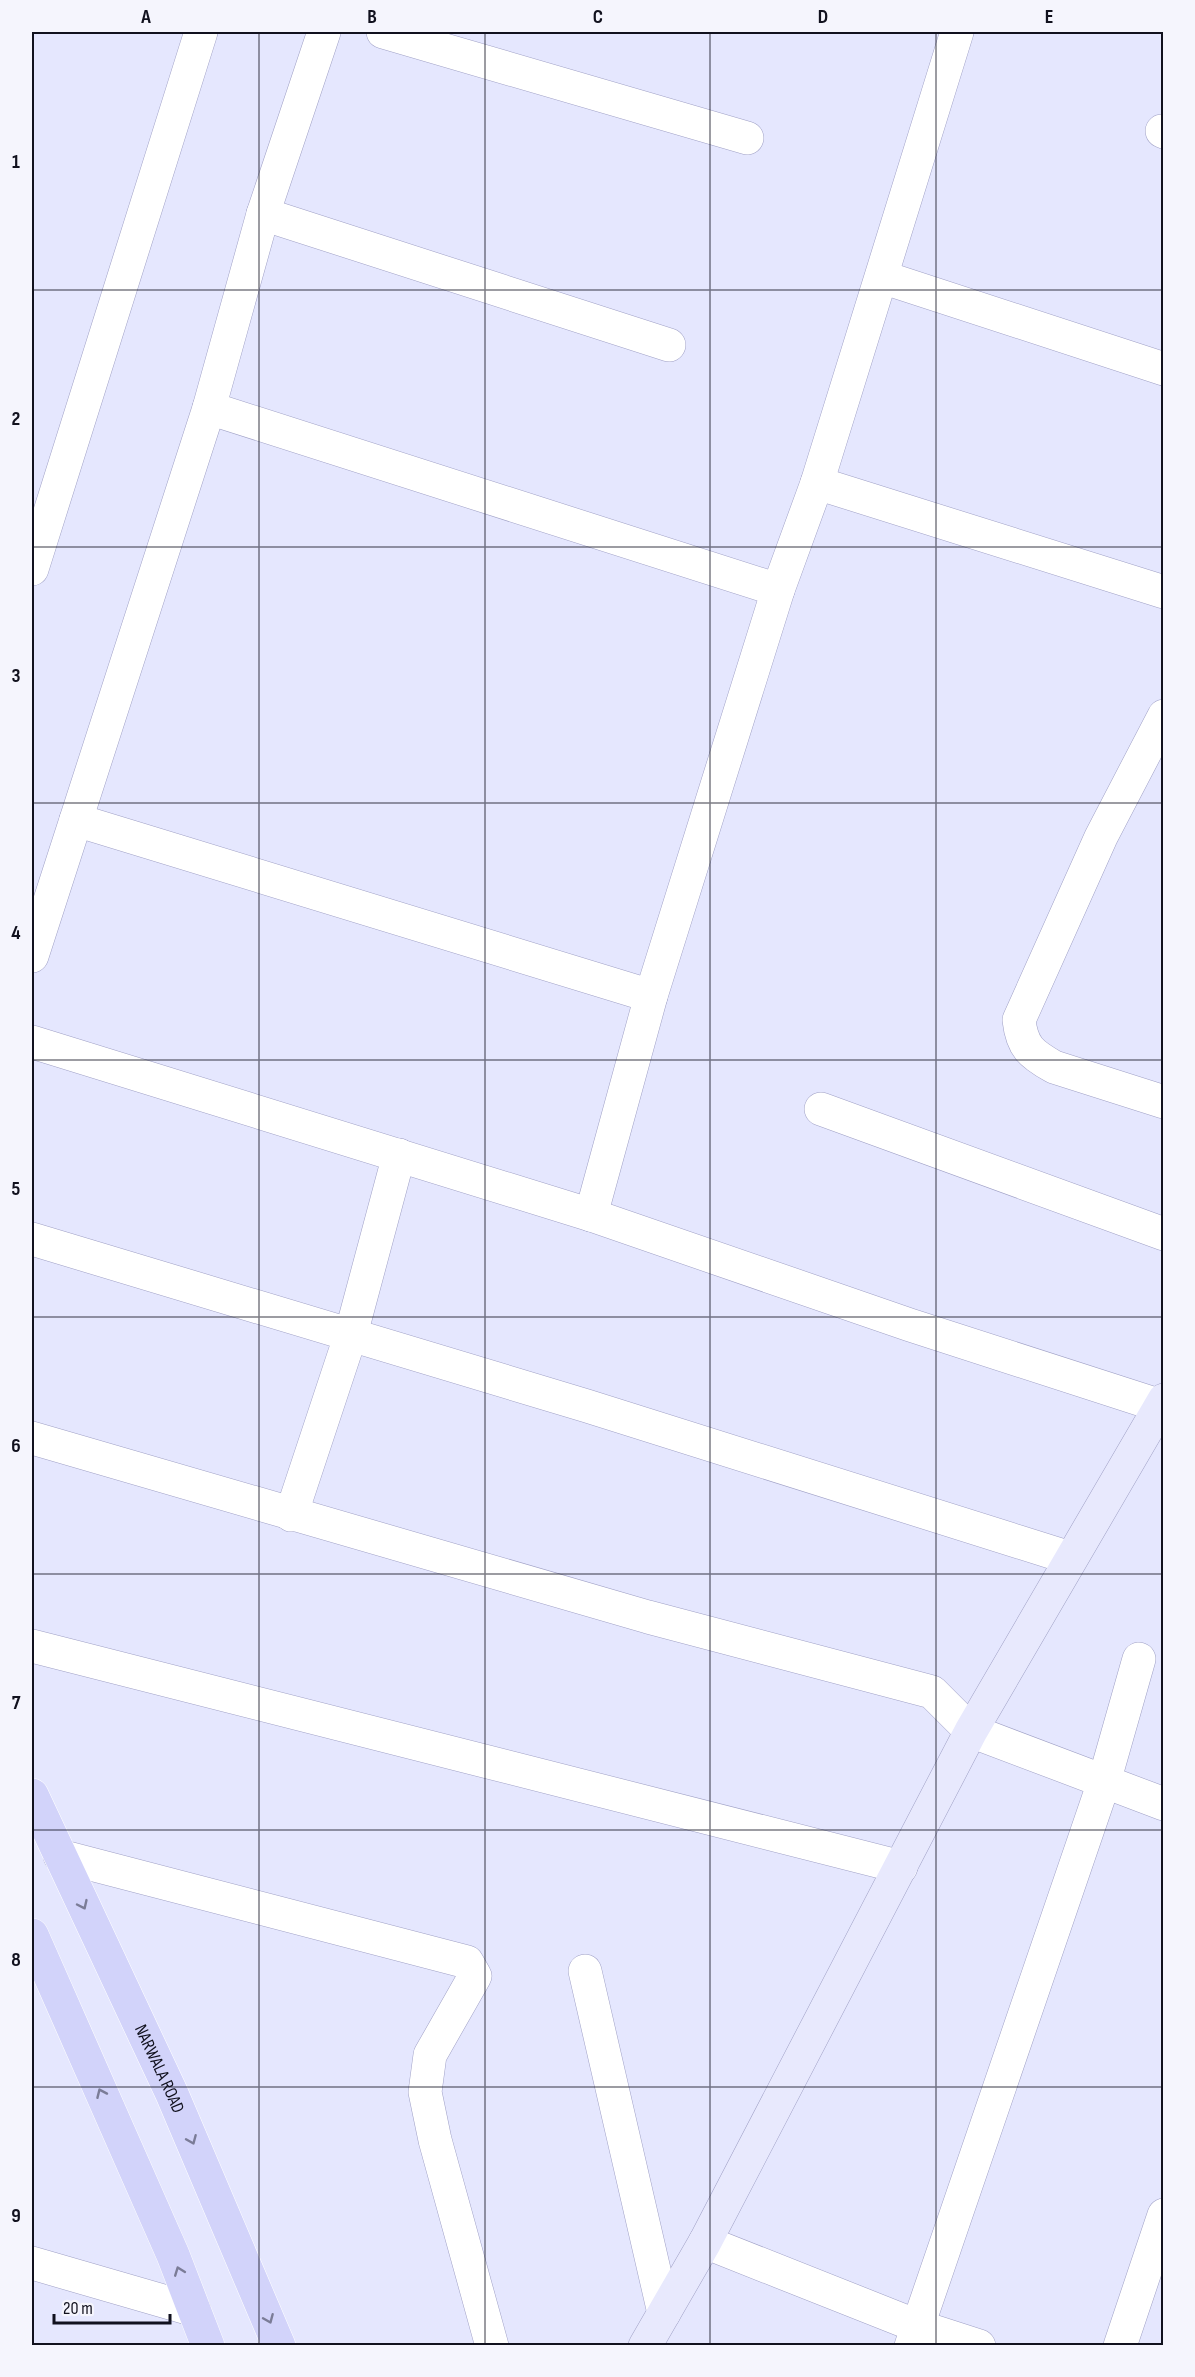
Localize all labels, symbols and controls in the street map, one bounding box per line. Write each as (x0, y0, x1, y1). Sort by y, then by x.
text: A (140, 5, 151, 29)
text: B (367, 5, 377, 29)
text: C (593, 5, 603, 29)
text: D (818, 5, 828, 29)
text: E (1045, 5, 1053, 29)
text: 1 (12, 150, 20, 174)
text: 2 (12, 407, 20, 431)
text: 3 (12, 664, 21, 688)
text: 4 (11, 921, 21, 945)
text: 5 (12, 1177, 21, 1201)
text: 6 (11, 1434, 21, 1458)
text: 7 (12, 1691, 21, 1715)
one-way arrow (76, 1899, 88, 1910)
text: 8 (11, 1948, 21, 1972)
street label: NARWALA ROAD (130, 2021, 189, 2116)
one-way arrow (97, 2088, 109, 2099)
one-way arrow (184, 2133, 196, 2144)
text: 9 (11, 2204, 21, 2228)
one-way arrow (174, 2266, 187, 2277)
scale bar (54, 2287, 170, 2325)
text: 20 m (63, 2298, 93, 2319)
one-way arrow (262, 2312, 274, 2323)

